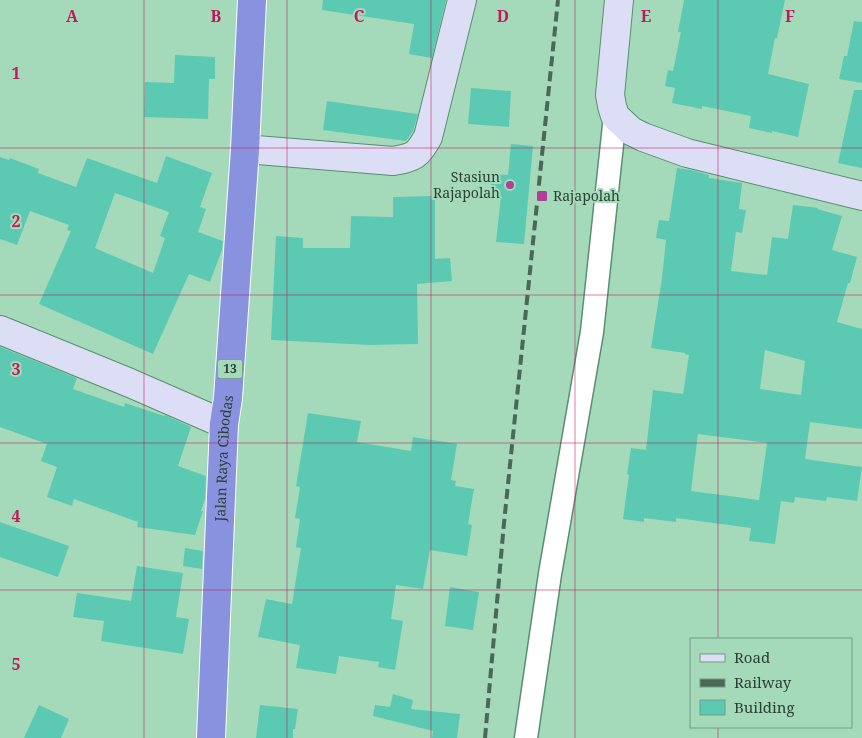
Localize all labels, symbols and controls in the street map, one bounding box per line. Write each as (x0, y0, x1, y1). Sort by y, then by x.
text: A (66, 5, 79, 27)
text: B (211, 5, 222, 27)
text: C (354, 5, 365, 27)
text: D (497, 5, 509, 27)
text: E (641, 5, 651, 27)
text: F (785, 5, 795, 27)
text: 1 (11, 62, 21, 84)
place label: Stasiun Rajapolah (433, 167, 500, 202)
marker: Stasiun Rajapolah (504, 179, 516, 191)
place label: Rajapolah (553, 186, 620, 205)
marker: Rajapolah (535, 189, 549, 203)
text: 2 (11, 210, 21, 232)
text: 3 (11, 358, 21, 380)
road number: 13 (218, 359, 242, 378)
street label: Jalan Raya Cibodas (210, 394, 237, 523)
text: 4 (11, 505, 21, 527)
legend (690, 638, 852, 728)
text: Road (734, 647, 770, 667)
text: 5 (11, 653, 21, 675)
text: Railway (734, 672, 792, 692)
text: Building (734, 697, 795, 717)

